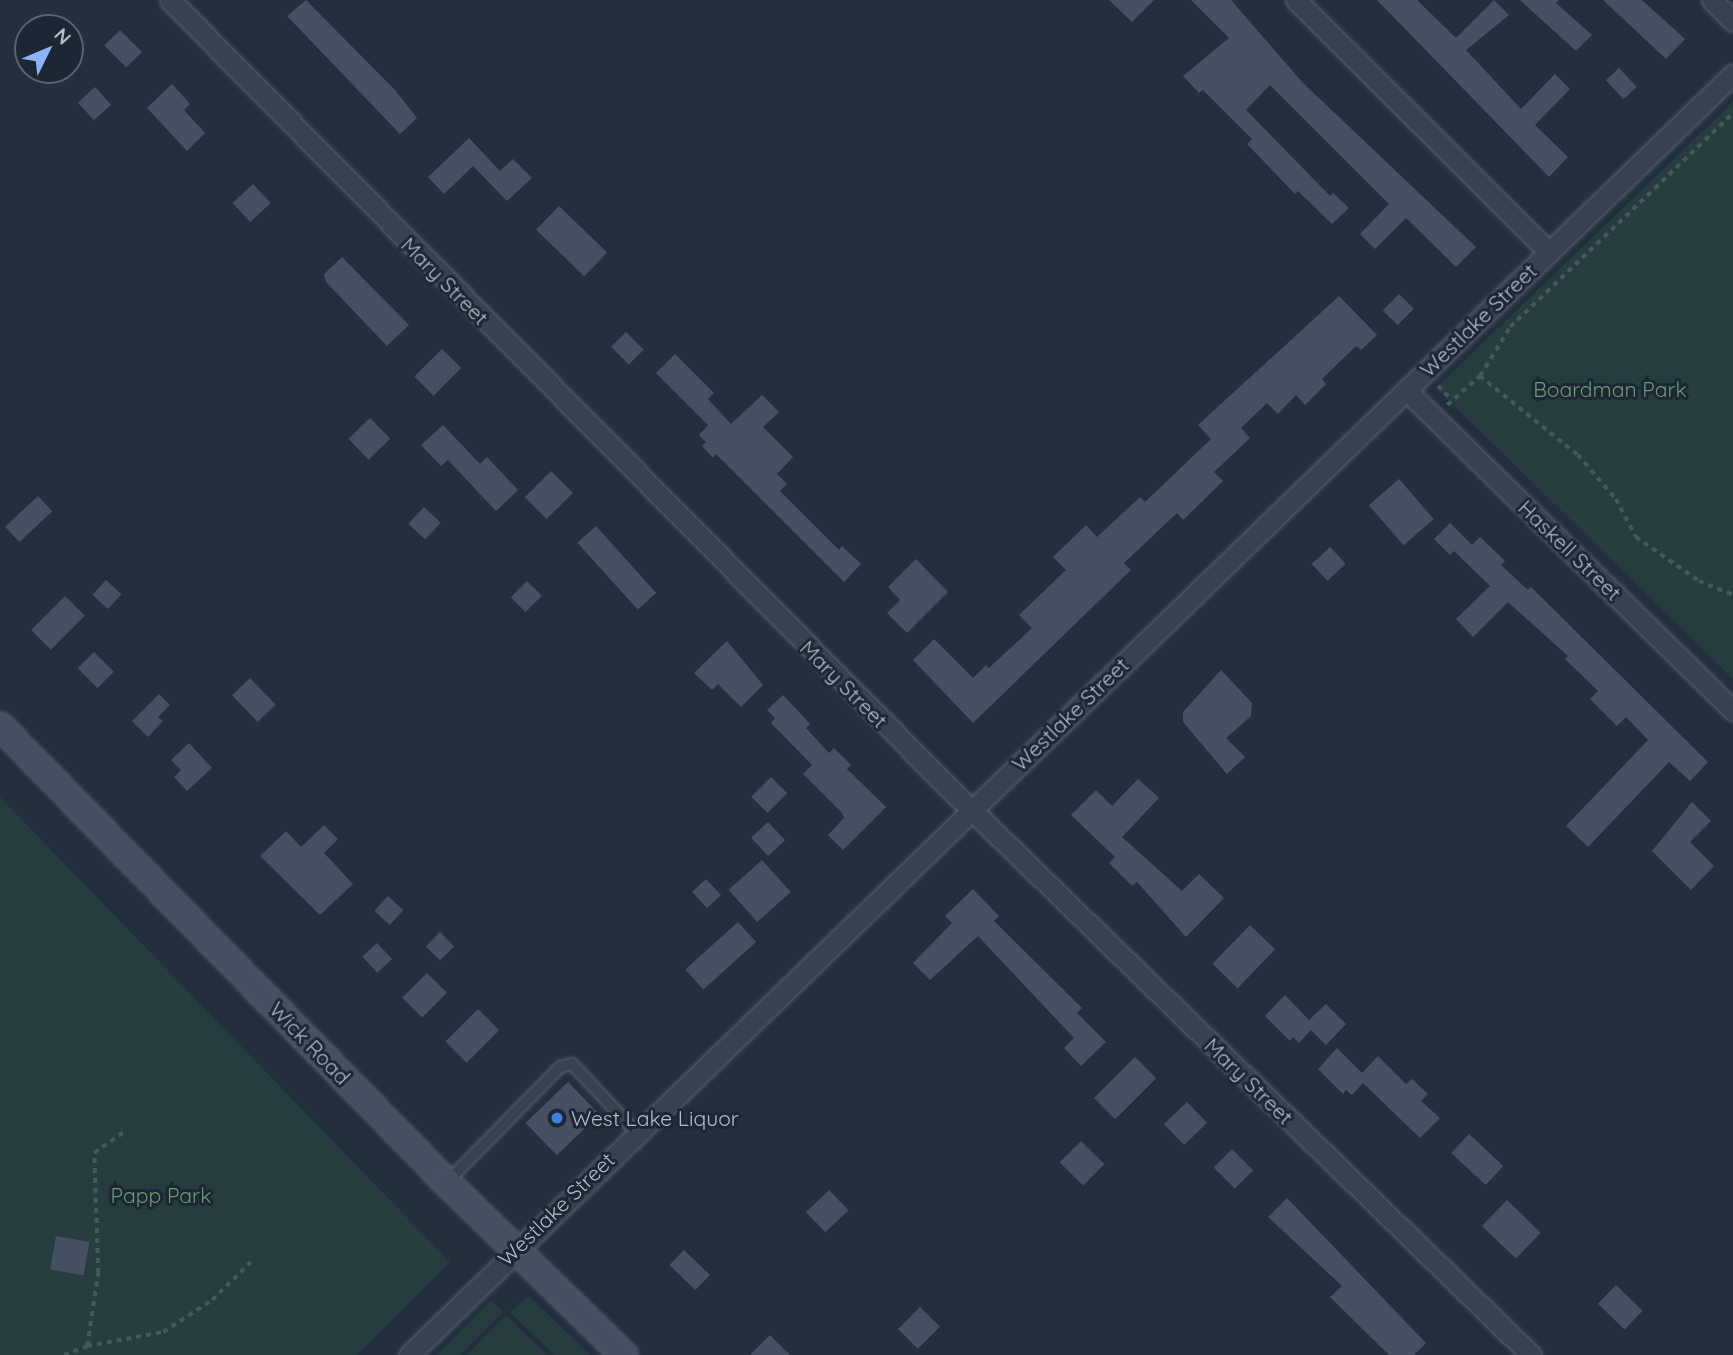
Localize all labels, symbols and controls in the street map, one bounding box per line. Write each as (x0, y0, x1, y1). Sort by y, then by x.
north arrow (14, 14, 84, 84)
text: N (49, 23, 76, 49)
street label: Mary Street (396, 232, 494, 330)
street label: Westlake Street (1415, 258, 1541, 382)
park label: Boardman Park (1533, 376, 1687, 402)
street label: Haskell Street (1513, 495, 1627, 605)
street label: Mary Street (795, 635, 893, 733)
street label: Westlake Street (1007, 652, 1133, 776)
street label: Wick Road (265, 997, 355, 1089)
street label: Mary Street (1200, 1033, 1298, 1129)
place label: West Lake Liquor (571, 1105, 739, 1131)
marker: West Lake Liquor (549, 1110, 565, 1126)
street label: Westlake Street (493, 1147, 619, 1271)
park label: Papp Park (111, 1182, 211, 1208)

